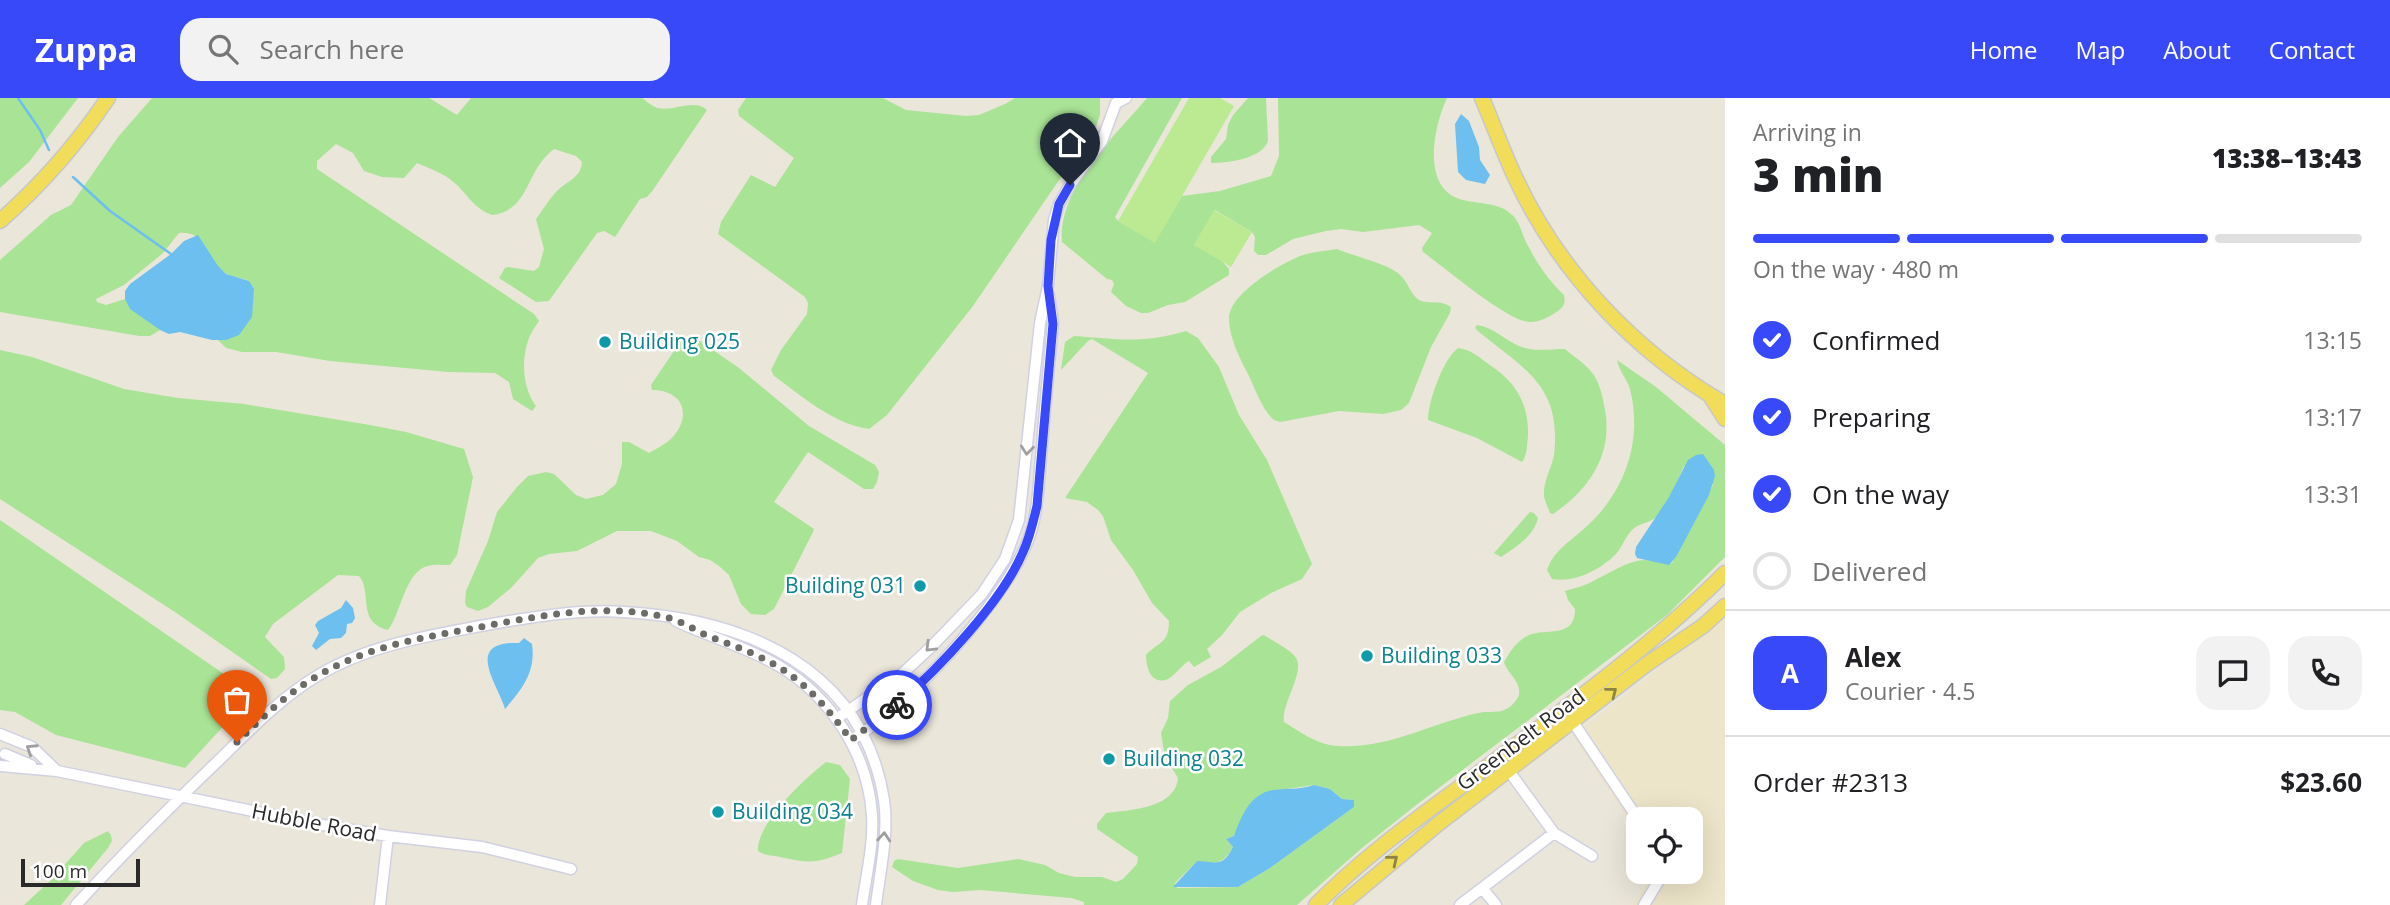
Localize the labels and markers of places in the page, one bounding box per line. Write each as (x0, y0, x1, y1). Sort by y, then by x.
pin (1040, 113, 1100, 185)
place label: Building 025 (619, 327, 740, 355)
marker: Building 025 (597, 334, 613, 350)
place label: Building 031 (785, 571, 906, 599)
marker: Building 031 (912, 578, 928, 594)
place label: Building 033 (1381, 641, 1502, 669)
marker: Building 033 (1359, 648, 1375, 664)
pin (207, 670, 267, 742)
place label: Building 032 (1123, 744, 1244, 772)
marker: Building 032 (1101, 751, 1117, 767)
place label: Building 034 (732, 797, 853, 825)
marker: Building 034 (710, 804, 726, 820)

